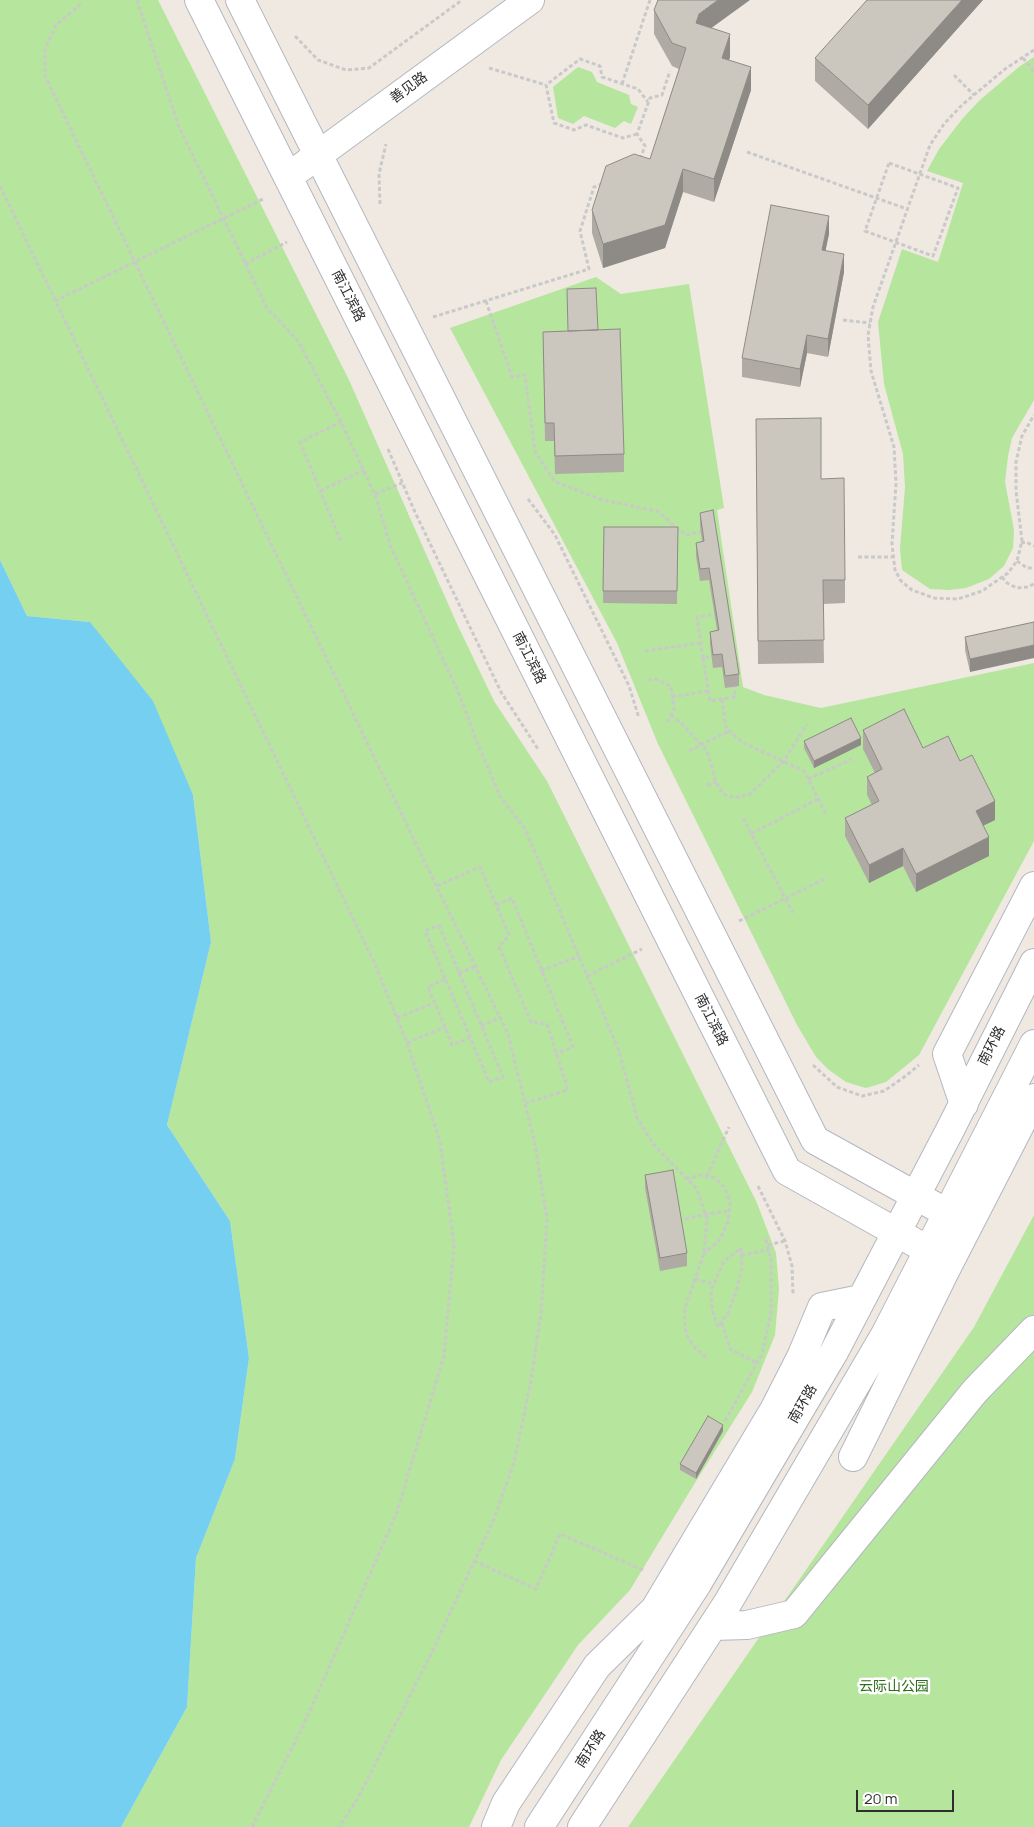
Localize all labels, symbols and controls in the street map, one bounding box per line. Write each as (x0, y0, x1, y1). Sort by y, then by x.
street label: 善见路 (387, 69, 431, 107)
street label: 南江滨路 (328, 267, 368, 325)
street label: 南江滨路 (509, 629, 549, 687)
street label: 南江滨路 (691, 991, 731, 1049)
street label: 南环路 (975, 1023, 1009, 1069)
street label: 南环路 (785, 1382, 821, 1426)
park label: 云际山公园 (859, 1679, 929, 1695)
street label: 南环路 (573, 1727, 609, 1771)
scale bar (859, 1780, 956, 1812)
text: 20 m (864, 1788, 897, 1809)

